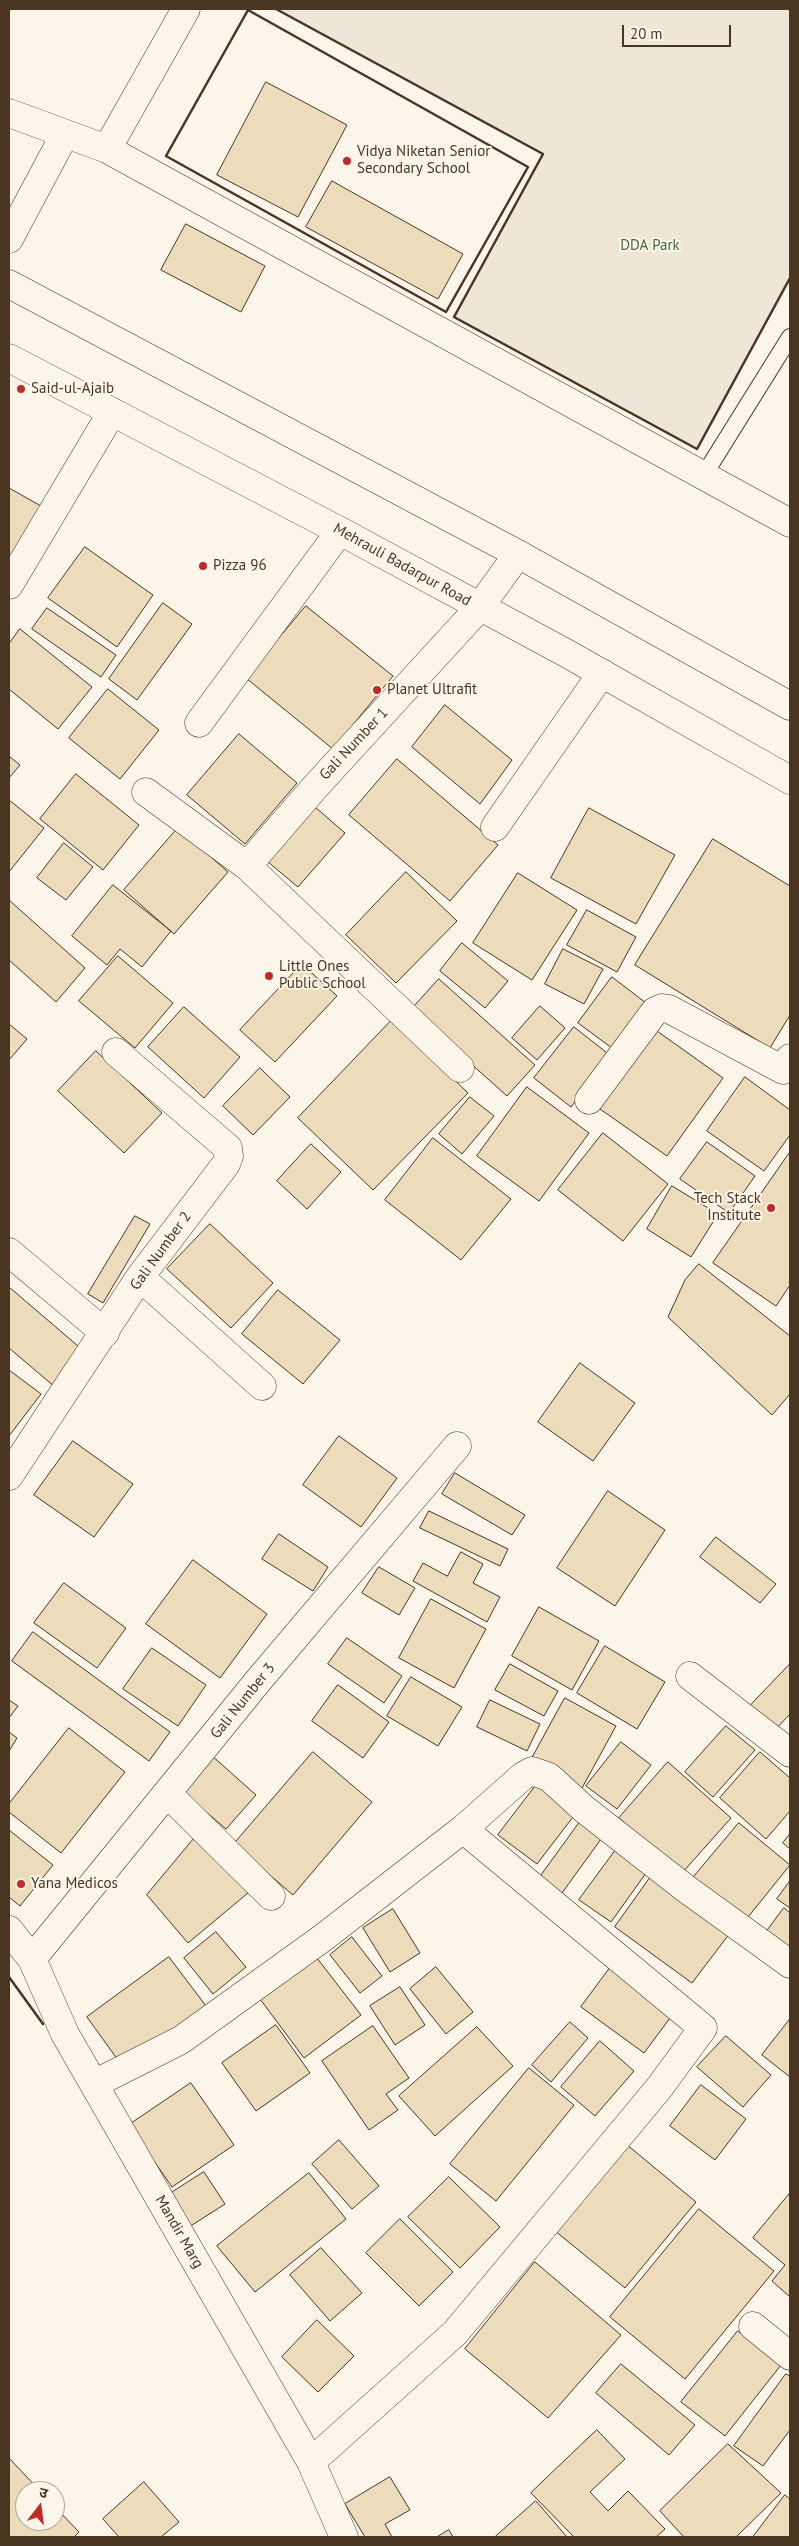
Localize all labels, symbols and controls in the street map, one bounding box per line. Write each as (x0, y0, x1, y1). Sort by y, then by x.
scale bar (624, 15, 733, 47)
text: 20 m (630, 24, 663, 43)
place label: Vidya Niketan Senior Secondary School (357, 143, 490, 178)
marker: Vidya Niketan Senior Secondary School (341, 155, 353, 167)
park label: DDA Park (620, 237, 680, 255)
place label: Said-ul-Ajaib (31, 380, 114, 398)
marker: Said-ul-Ajaib (15, 383, 27, 395)
street label: Mehrauli Badarpur Road (330, 520, 474, 610)
place label: Pizza 96 (213, 557, 267, 575)
marker: Pizza 96 (197, 560, 209, 572)
place label: Planet Ultrafit (387, 681, 477, 699)
marker: Planet Ultrafit (371, 684, 383, 696)
street label: Gali Number 1 (316, 704, 392, 784)
place label: Little Ones Public School (279, 958, 366, 993)
marker: Little Ones Public School (263, 970, 275, 982)
place label: Tech Stack Institute (694, 1190, 761, 1225)
marker: Tech Stack Institute (765, 1202, 777, 1214)
street label: Gali Number 2 (127, 1208, 195, 1294)
street label: Gali Number 3 (207, 1659, 279, 1743)
place label: Yana Medicos (31, 1875, 118, 1893)
marker: Yana Medicos (15, 1878, 27, 1890)
street label: Mandir Marg (151, 2192, 207, 2272)
north arrow (15, 2481, 65, 2531)
text: उ (37, 2483, 50, 2502)

